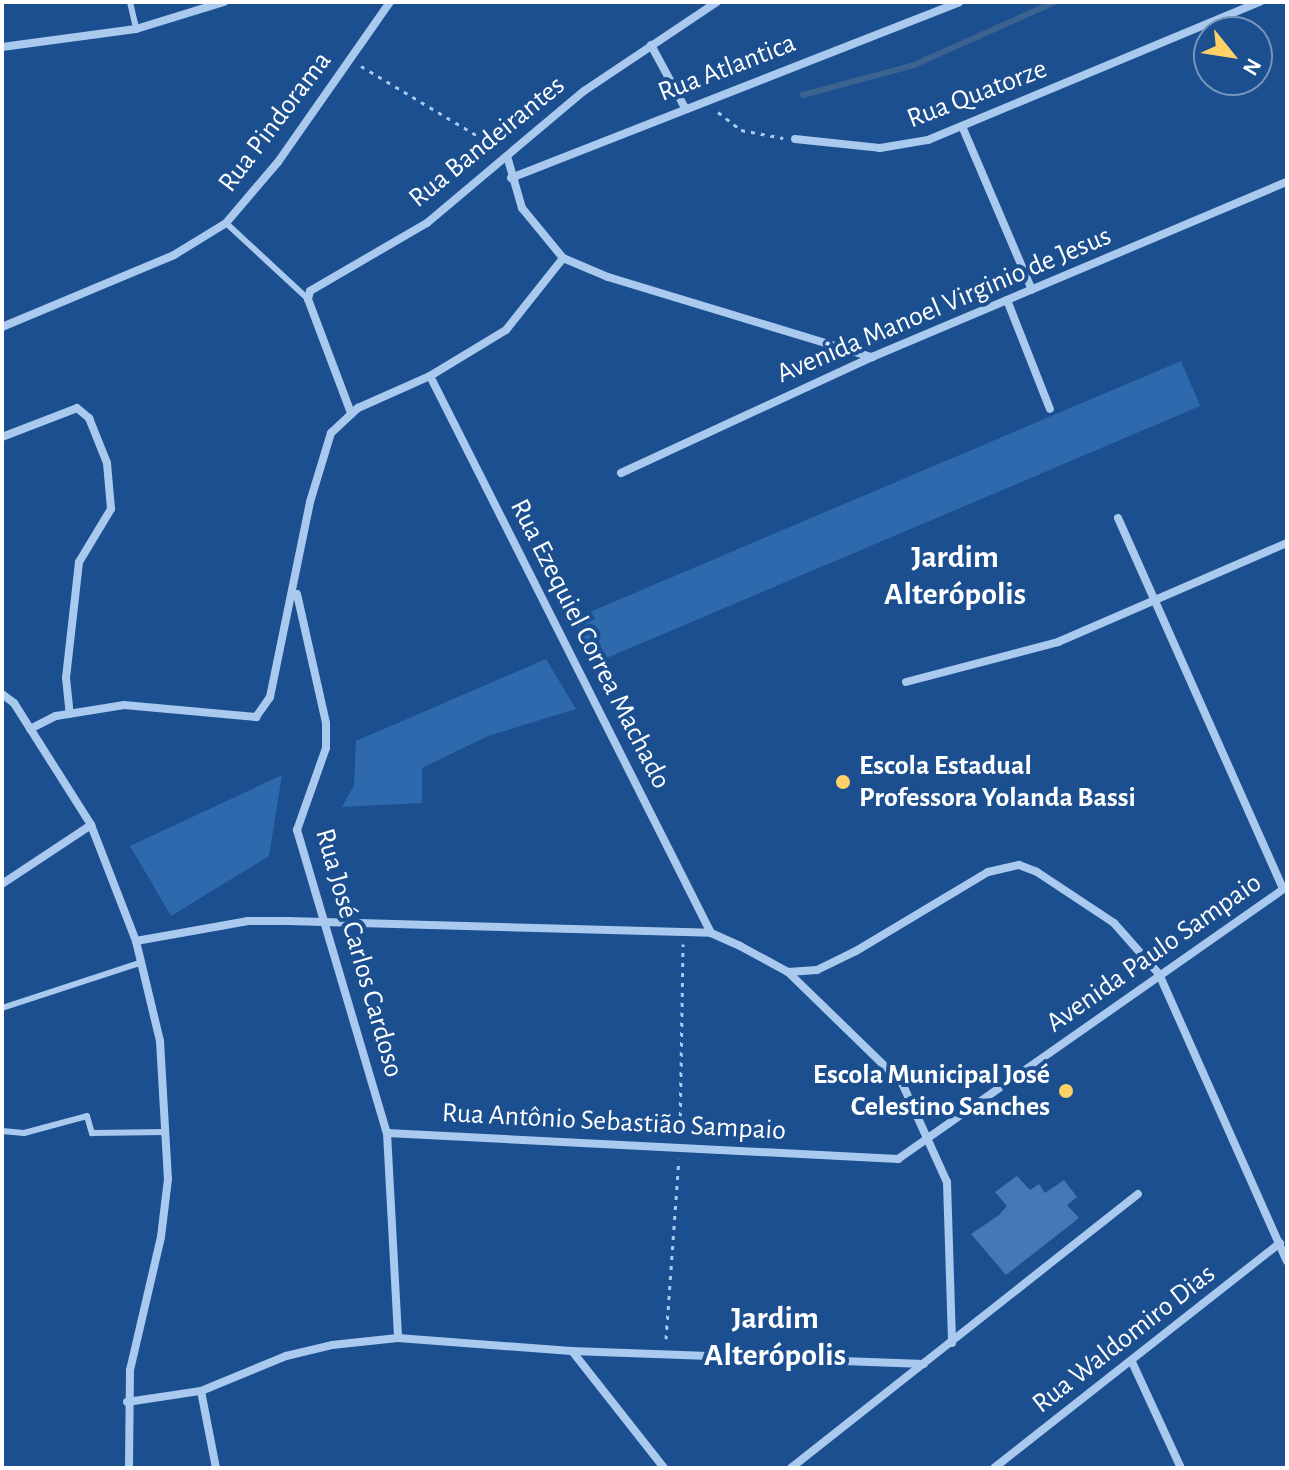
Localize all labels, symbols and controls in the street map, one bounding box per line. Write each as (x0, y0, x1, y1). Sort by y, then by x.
north arrow (1193, 16, 1273, 96)
street label: Rua Atlantica (654, 26, 800, 110)
street label: Rua Pindorama (211, 45, 339, 199)
street label: Rua Quatorze (902, 52, 1052, 136)
text: N (1239, 55, 1265, 79)
street label: Rua Bandeirantes (402, 69, 572, 215)
street label: Avenida Manoel Virginio de Jesus (772, 219, 1116, 391)
street label: Rua Ezequiel Correa Machado (502, 493, 678, 795)
district label: Jardim Alterópolis (884, 539, 1026, 614)
place label: Escola Estadual Professora Yolanda Bassi (859, 749, 1136, 815)
marker: Escola Estadual Professora Yolanda Bassi (834, 773, 852, 791)
street label: Rua José Carlos Cardoso (307, 825, 411, 1081)
street label: Avenida Paulo Sampaio (1040, 866, 1268, 1040)
place label: Escola Municipal José Celestino Sanches (813, 1058, 1050, 1124)
marker: Escola Municipal José Celestino Sanches (1057, 1082, 1075, 1100)
street label: Rua Antônio Sebastião Sampaio (441, 1096, 787, 1148)
street label: Rua Waldomiro Dias (1026, 1257, 1222, 1421)
district label: Jardim Alterópolis (704, 1300, 846, 1375)

